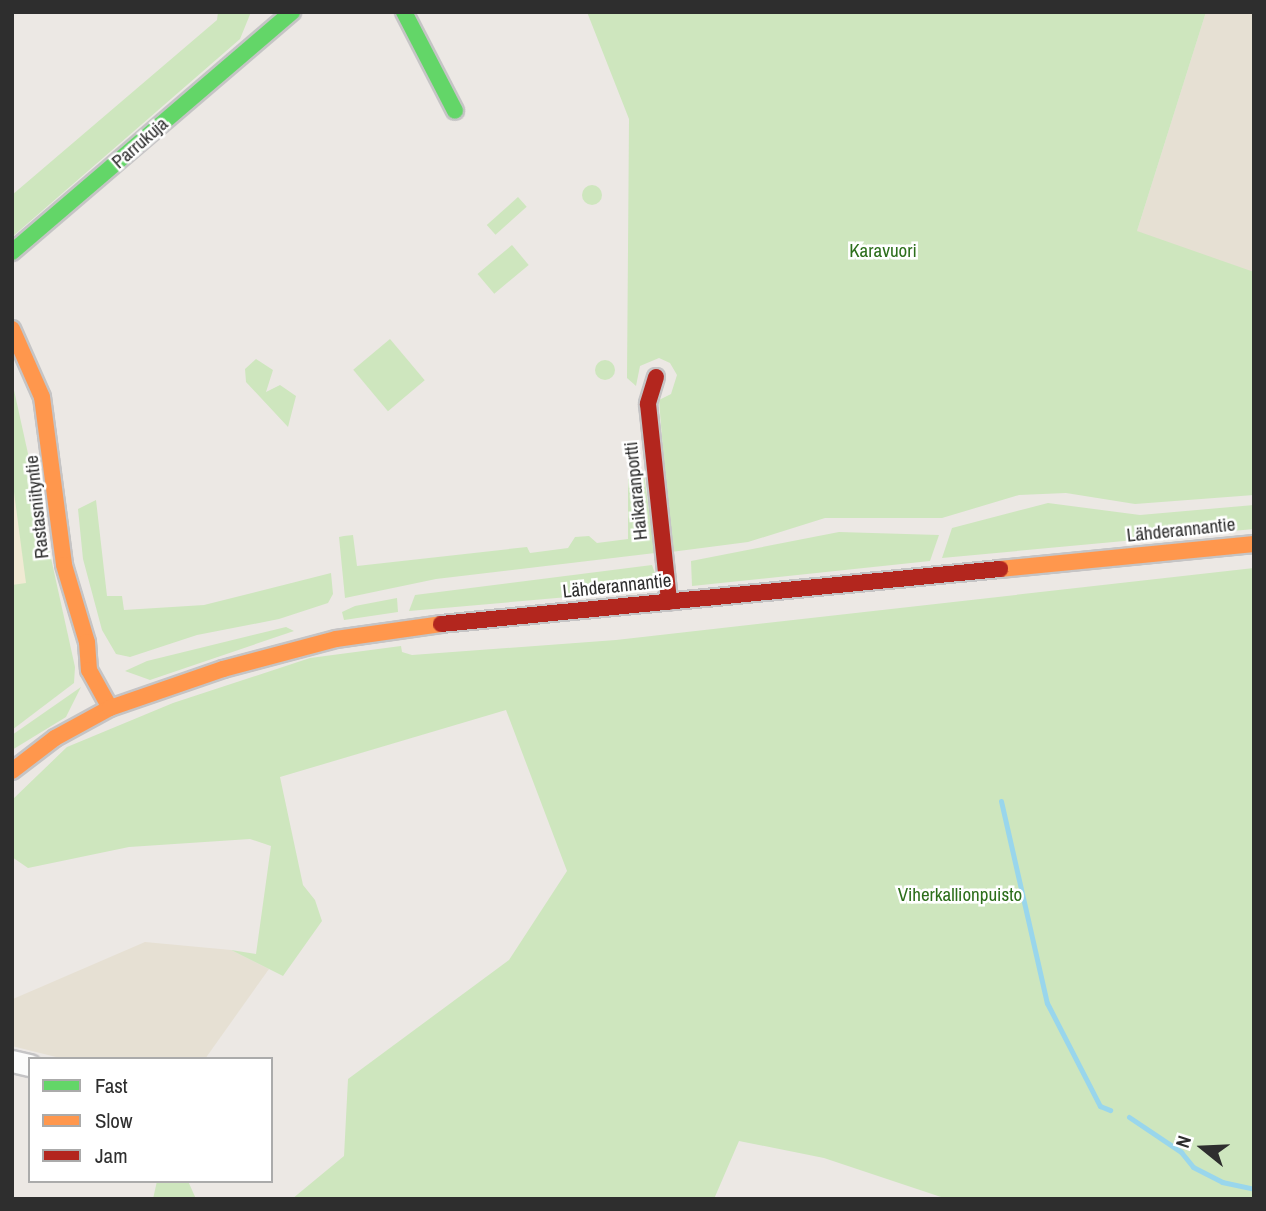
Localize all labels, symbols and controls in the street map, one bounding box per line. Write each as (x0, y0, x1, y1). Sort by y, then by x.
street label: Parrukuja (107, 113, 173, 173)
park label: Karavuori (849, 240, 917, 262)
street label: Haikaranportti (620, 441, 652, 541)
street label: Rastasniityntie (20, 454, 54, 560)
street label: Lähderannantie (1126, 513, 1236, 547)
street label: Lähderannantie (562, 569, 672, 603)
park label: Viherkallionpuisto (898, 884, 1022, 906)
legend (28, 1057, 273, 1183)
text: Fast (95, 1071, 128, 1100)
text: Slow (95, 1106, 132, 1135)
north arrow (1168, 1113, 1238, 1183)
text: N (1169, 1132, 1197, 1151)
text: Jam (95, 1141, 128, 1170)

